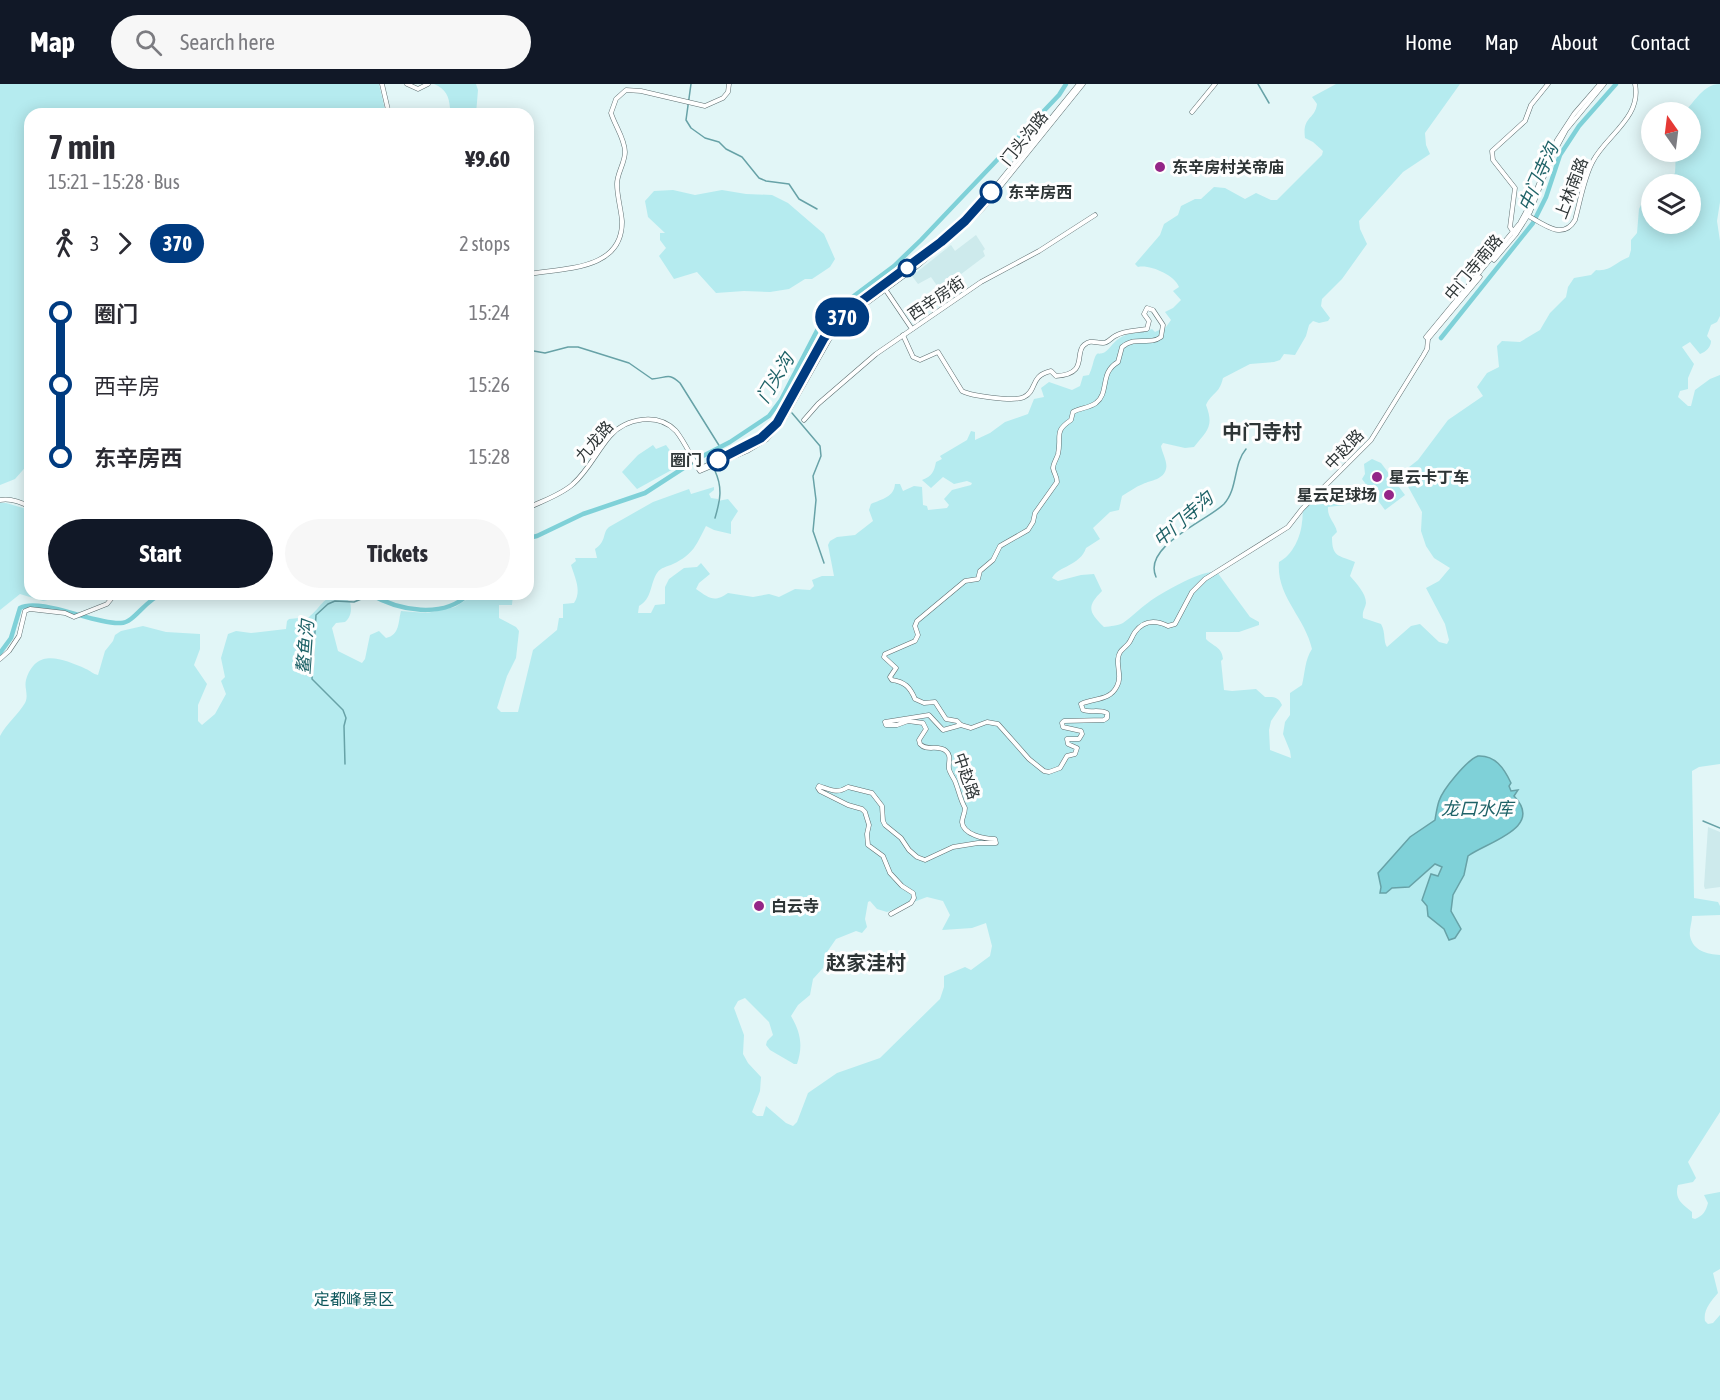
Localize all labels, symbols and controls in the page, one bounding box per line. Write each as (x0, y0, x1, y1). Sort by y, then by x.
search box (111, 15, 531, 69)
text: Map (30, 26, 75, 58)
icon: search (132, 26, 165, 59)
text: Search here (180, 29, 275, 55)
text: Home (1405, 30, 1452, 54)
text: Map (1485, 30, 1519, 54)
text: About (1552, 30, 1598, 54)
text: Contact (1631, 30, 1690, 54)
north arrow (1641, 102, 1701, 162)
map controls (1641, 102, 1701, 234)
street label: 门头沟路 (997, 107, 1051, 169)
text: 7 min (48, 128, 115, 166)
water label: 中门寺沟 (1514, 138, 1563, 214)
text: ¥9.60 (465, 146, 510, 172)
street label: 上林南路 (1551, 155, 1591, 221)
place label: 东辛房村关帝庙 (1172, 158, 1284, 176)
marker: 东辛房村关帝庙 (1153, 160, 1167, 174)
text: 15:21 – 15:28 · Bus (48, 170, 180, 193)
button: layers (1641, 174, 1701, 234)
marker: 东辛房西 (980, 181, 1002, 203)
place label: 东辛房西 (1008, 183, 1072, 201)
icon: walk (48, 227, 81, 260)
icon: forward (108, 227, 141, 260)
text: 370 (162, 231, 192, 255)
street label: 中门寺南路 (1440, 231, 1506, 303)
text: 3 (90, 232, 99, 255)
text: 2 stops (459, 232, 510, 255)
unlabelled marker (898, 259, 916, 277)
street label: 西辛房街 (904, 273, 968, 323)
line badge: 370 (808, 298, 876, 336)
text: 圈门 (94, 301, 138, 327)
text: 15:24 (469, 301, 510, 324)
text: 370 (827, 305, 857, 329)
water label: 门头沟 (752, 348, 799, 407)
text: 西辛房 (94, 373, 160, 399)
text: 15:26 (469, 373, 510, 396)
street label: 九龙路 (571, 417, 617, 465)
district label: 中门寺村 (1222, 420, 1302, 443)
street label: 中赵路 (1321, 425, 1367, 473)
text: 东辛房西 (94, 445, 182, 471)
text: 15:28 (469, 445, 510, 468)
marker: 圈门 (707, 449, 729, 471)
place label: 圈门 (670, 451, 702, 469)
place label: 星云卡丁车 (1389, 468, 1469, 486)
marker: 星云卡丁车 (1370, 470, 1384, 484)
water label: 中门寺沟 (1149, 486, 1219, 551)
place label: 星云足球场 (1297, 486, 1377, 504)
marker: 星云足球场 (1382, 488, 1396, 502)
button: Start (48, 519, 273, 588)
button: Tickets (285, 519, 510, 588)
water label: 鳌鱼沟 (293, 617, 317, 675)
street label: 中赵路 (951, 750, 983, 802)
water label: 龙口水库 (1441, 798, 1516, 819)
place label: 白云寺 (771, 897, 819, 915)
marker: 白云寺 (752, 899, 766, 913)
district label: 赵家洼村 (826, 951, 906, 974)
park label: 定都峰景区 (314, 1290, 394, 1308)

